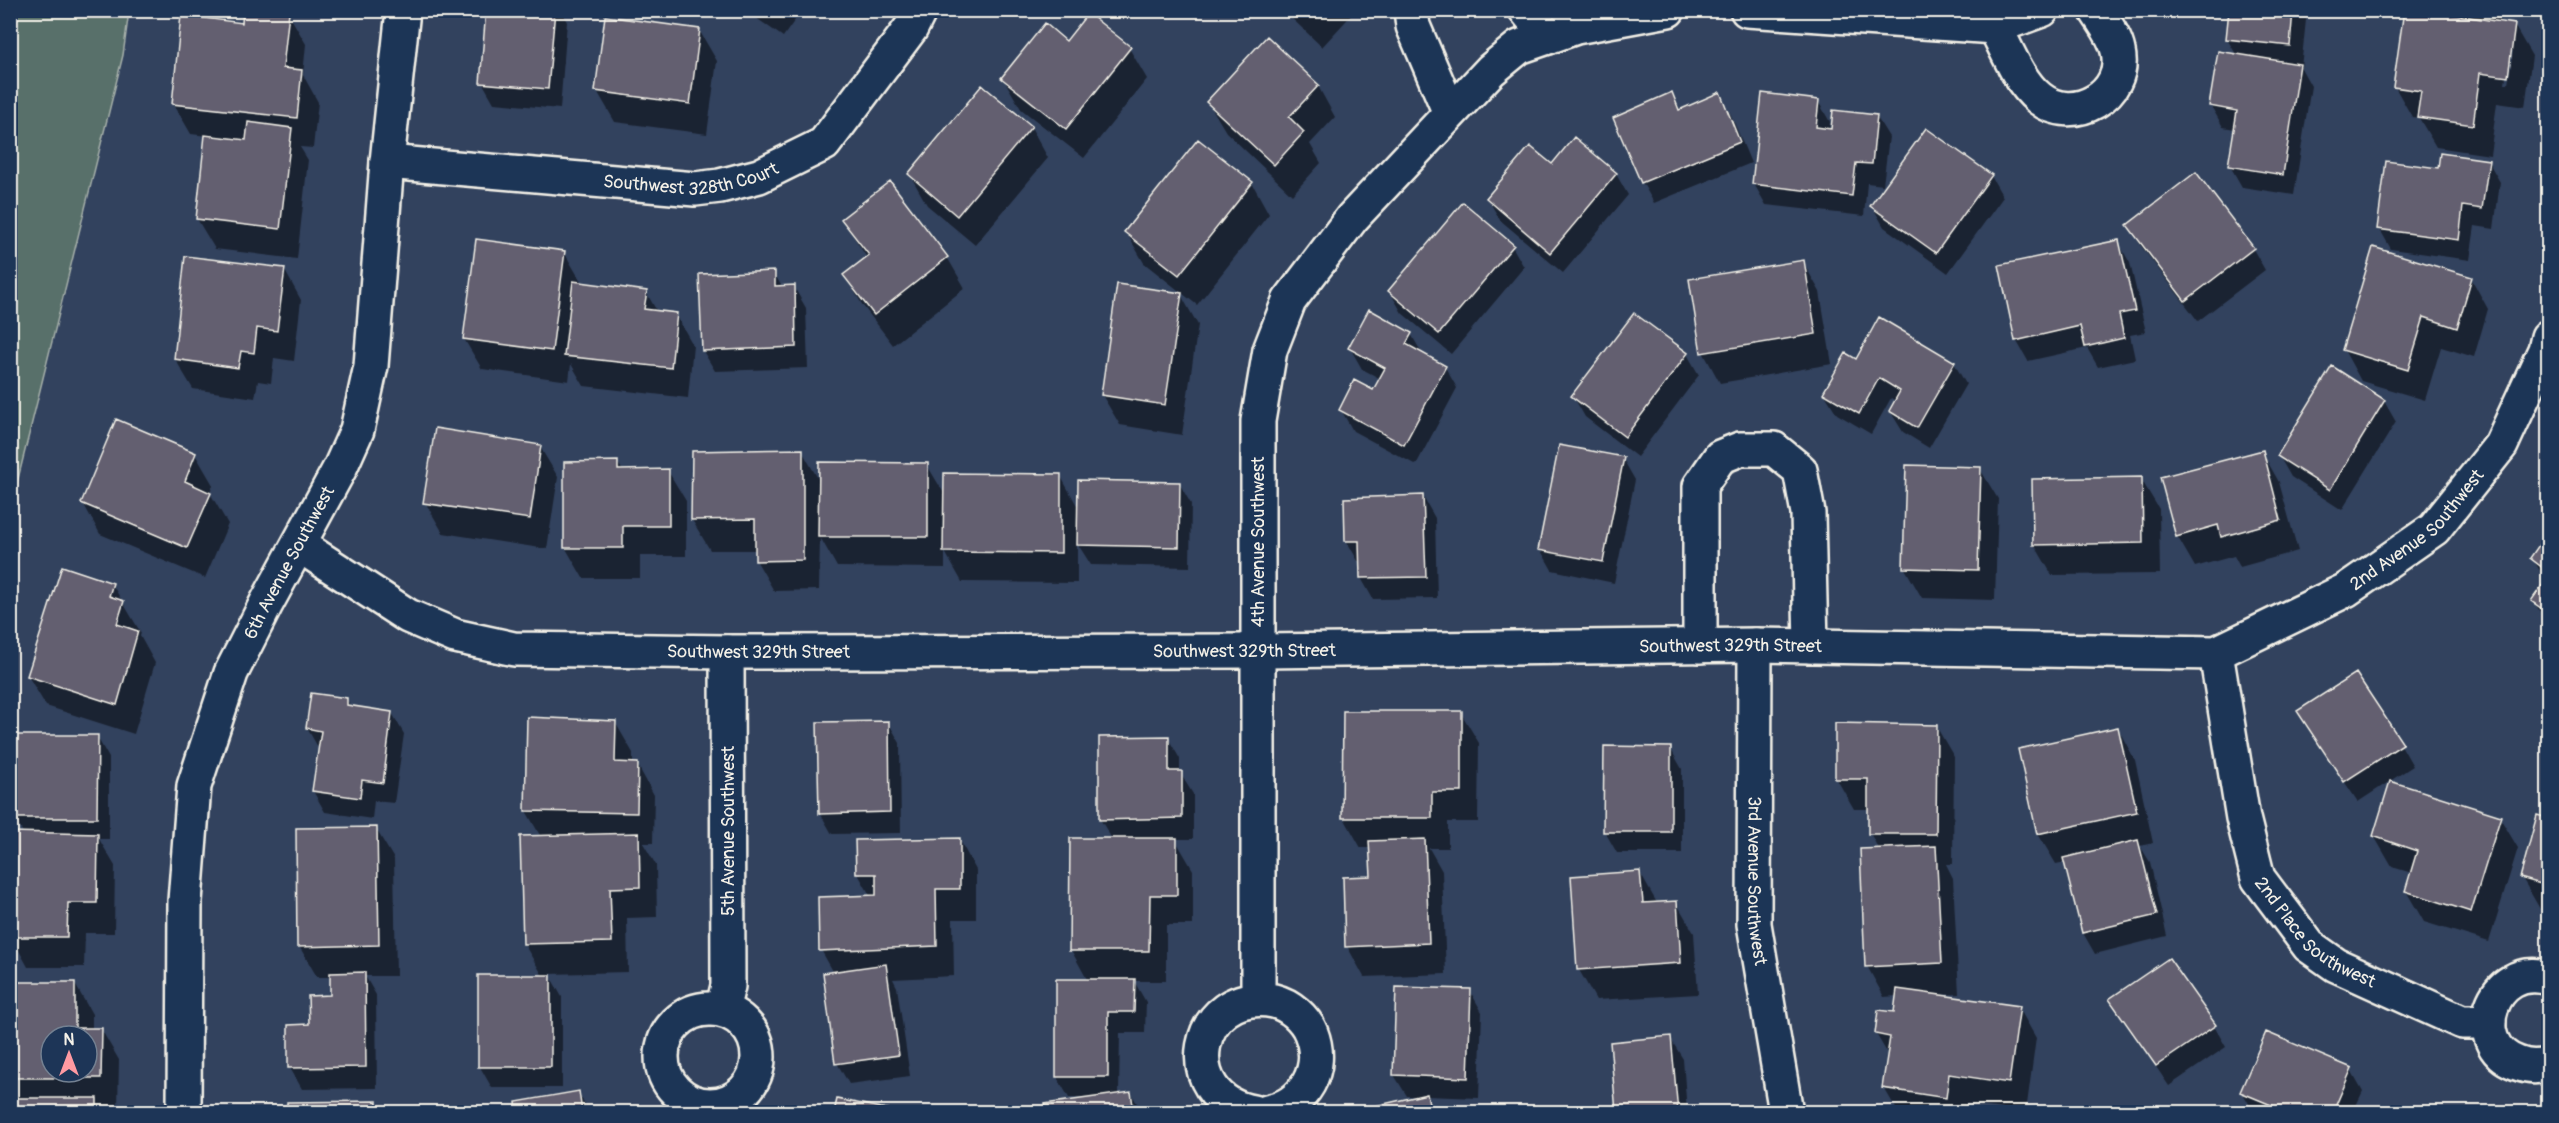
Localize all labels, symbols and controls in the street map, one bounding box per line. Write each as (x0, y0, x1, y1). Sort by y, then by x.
street label: Southwest 328th Court (602, 157, 783, 201)
street label: 4th Avenue Southwest (1247, 456, 1270, 627)
street label: 2nd Avenue Southwest (2346, 464, 2490, 596)
street label: 6th Avenue Southwest (239, 482, 340, 643)
street label: Southwest 329th Street (1639, 634, 1823, 658)
street label: Southwest 329th Street (1153, 639, 1337, 663)
street label: Southwest 329th Street (667, 640, 851, 664)
street label: 5th Avenue Southwest (717, 745, 740, 916)
street label: 3rd Avenue Southwest (1742, 796, 1772, 968)
street label: 2nd Place Southwest (2249, 873, 2380, 994)
north arrow (39, 1024, 99, 1084)
text: N (64, 1030, 75, 1050)

